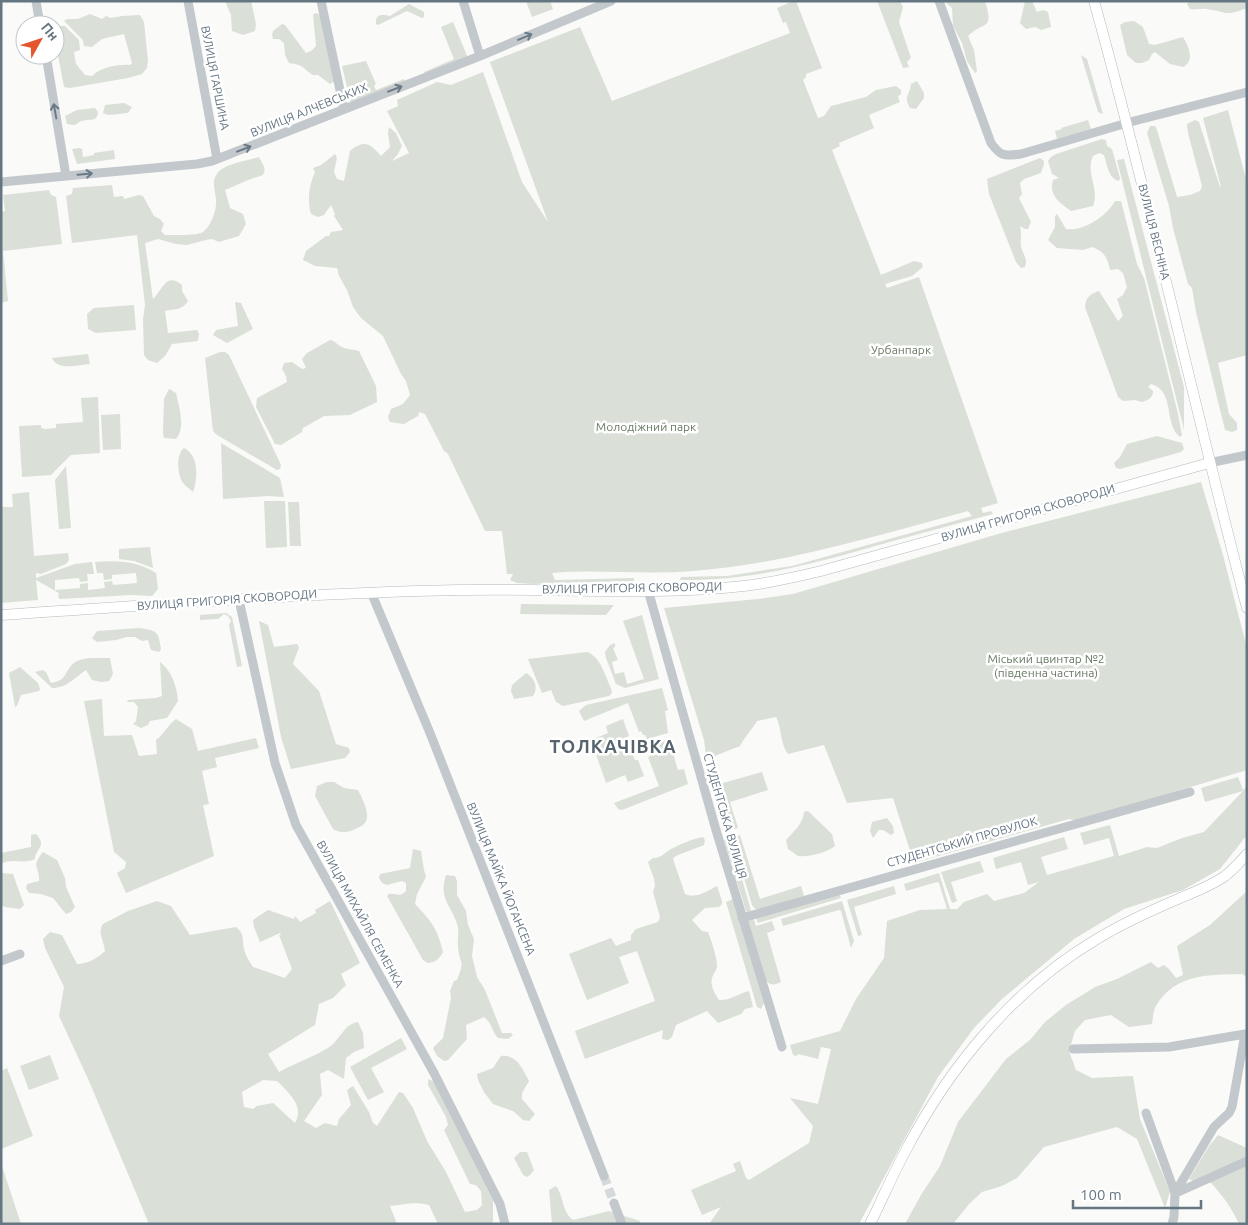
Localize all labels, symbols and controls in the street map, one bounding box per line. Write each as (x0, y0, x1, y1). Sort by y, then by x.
north arrow (15, 15, 65, 65)
text: Пн (38, 19, 62, 44)
street label: ВУЛИЦЯ ГАРШИНА (199, 25, 232, 131)
one-way arrow (517, 32, 532, 42)
street label: ВУЛИЦЯ АЛЧЕВСЬКИХ (248, 80, 370, 139)
one-way arrow (387, 83, 402, 93)
one-way arrow (50, 103, 60, 119)
one-way arrow (236, 144, 251, 153)
one-way arrow (76, 169, 92, 179)
street label: ВУЛИЦЯ ВЕСНІНА (1136, 183, 1173, 281)
park label: Урбанпарк (871, 343, 931, 356)
park label: Молодіжний парк (596, 420, 696, 433)
street label: ВУЛИЦЯ ГРИГОРІЯ СКОВОРОДИ (939, 481, 1116, 544)
street label: ВУЛИЦЯ ГРИГОРІЯ СКОВОРОДИ (542, 579, 722, 596)
street label: ВУЛИЦЯ ГРИГОРІЯ СКОВОРОДИ (137, 587, 317, 612)
park label: Міський цвинтар №2 (південна частина) (987, 652, 1105, 680)
district label: ТОЛКАЧІВКА (549, 736, 677, 756)
street label: СТУДЕНТСЬКА ВУЛИЦЯ (701, 752, 750, 880)
street label: ВУЛИЦЯ МАЙКА ЙОГАНСЕНА (465, 800, 538, 957)
street label: СТУДЕНТСЬКИЙ ПРОВУЛОК (885, 814, 1039, 869)
street label: ВУЛИЦЯ МИХАЙЛЯ СЕМЕНКА (315, 838, 406, 990)
scale bar (1073, 1178, 1200, 1210)
text: 100 m (1080, 1186, 1122, 1203)

